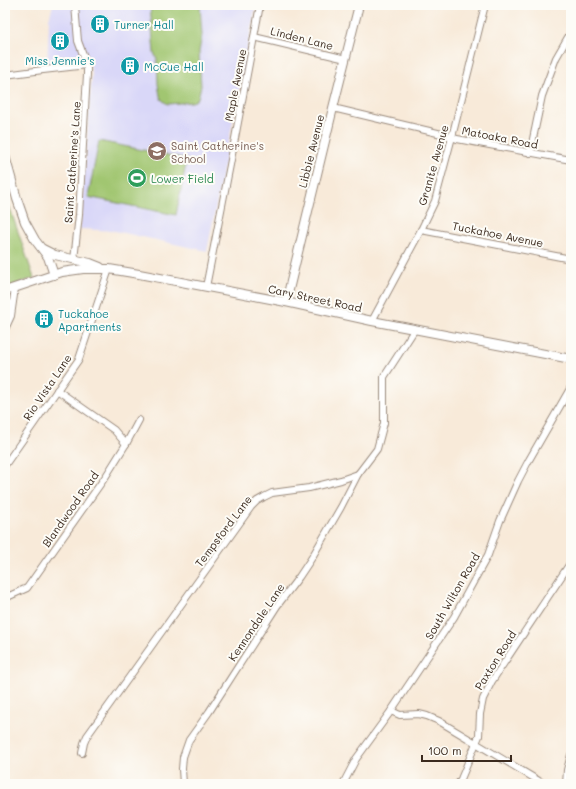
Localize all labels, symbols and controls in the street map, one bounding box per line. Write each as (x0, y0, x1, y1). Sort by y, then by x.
building icon: Turner Hall (89, 13, 111, 35)
place label: Turner Hall (114, 17, 174, 32)
street label: Linden Lane (269, 23, 335, 53)
building icon: Miss Jennie's (49, 30, 71, 52)
street label: Maple Avenue (221, 47, 249, 123)
place label: Miss Jennie's (25, 53, 95, 68)
building icon: McCue Hall (119, 55, 141, 77)
place label: McCue Hall (144, 59, 204, 74)
street label: Saint Catherine's Lane (60, 100, 84, 223)
street label: Libbie Avenue (295, 113, 327, 189)
street label: Matoaka Road (461, 122, 539, 152)
street label: Granite Avenue (414, 123, 452, 207)
place label: Saint Catherine's School (171, 138, 264, 166)
school or university icon: Saint Catherine's School (146, 140, 168, 162)
sports icon: Lower Field (126, 167, 148, 189)
place label: Lower Field (151, 171, 214, 186)
street label: Tuckahoe Avenue (451, 218, 545, 250)
street label: Cary Street Road (267, 281, 363, 315)
place label: Tuckahoe Apartments (58, 306, 121, 334)
building icon: Tuckahoe Apartments (33, 308, 55, 330)
street label: Rio Vista Lane (19, 351, 75, 423)
street label: Blandwood Road (38, 468, 102, 550)
street label: Tempsford Lane (191, 492, 255, 570)
street label: South Wilton Road (421, 550, 483, 642)
street label: Kennondale Lane (224, 580, 288, 664)
street label: Paxton Road (471, 627, 519, 693)
scale bar (422, 737, 511, 763)
text: 100 m (428, 742, 462, 758)

